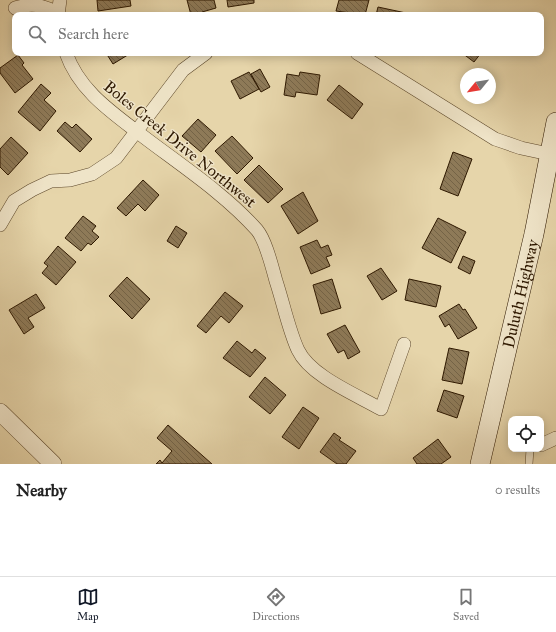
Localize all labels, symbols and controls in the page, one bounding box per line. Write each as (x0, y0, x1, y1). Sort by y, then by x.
search box (12, 12, 544, 56)
icon: search (26, 23, 48, 45)
text: Search here (58, 25, 129, 43)
north arrow (460, 68, 496, 104)
street label: Boles Creek Drive Northwest (100, 77, 260, 212)
street label: Duluth Highway (498, 237, 542, 350)
map controls (508, 416, 544, 452)
button: locate (508, 416, 544, 452)
text: Nearby (16, 480, 67, 501)
text: 0 results (495, 482, 540, 498)
tab: Map (77, 586, 99, 623)
tab: Directions (252, 586, 300, 623)
tab: Saved (453, 586, 479, 623)

